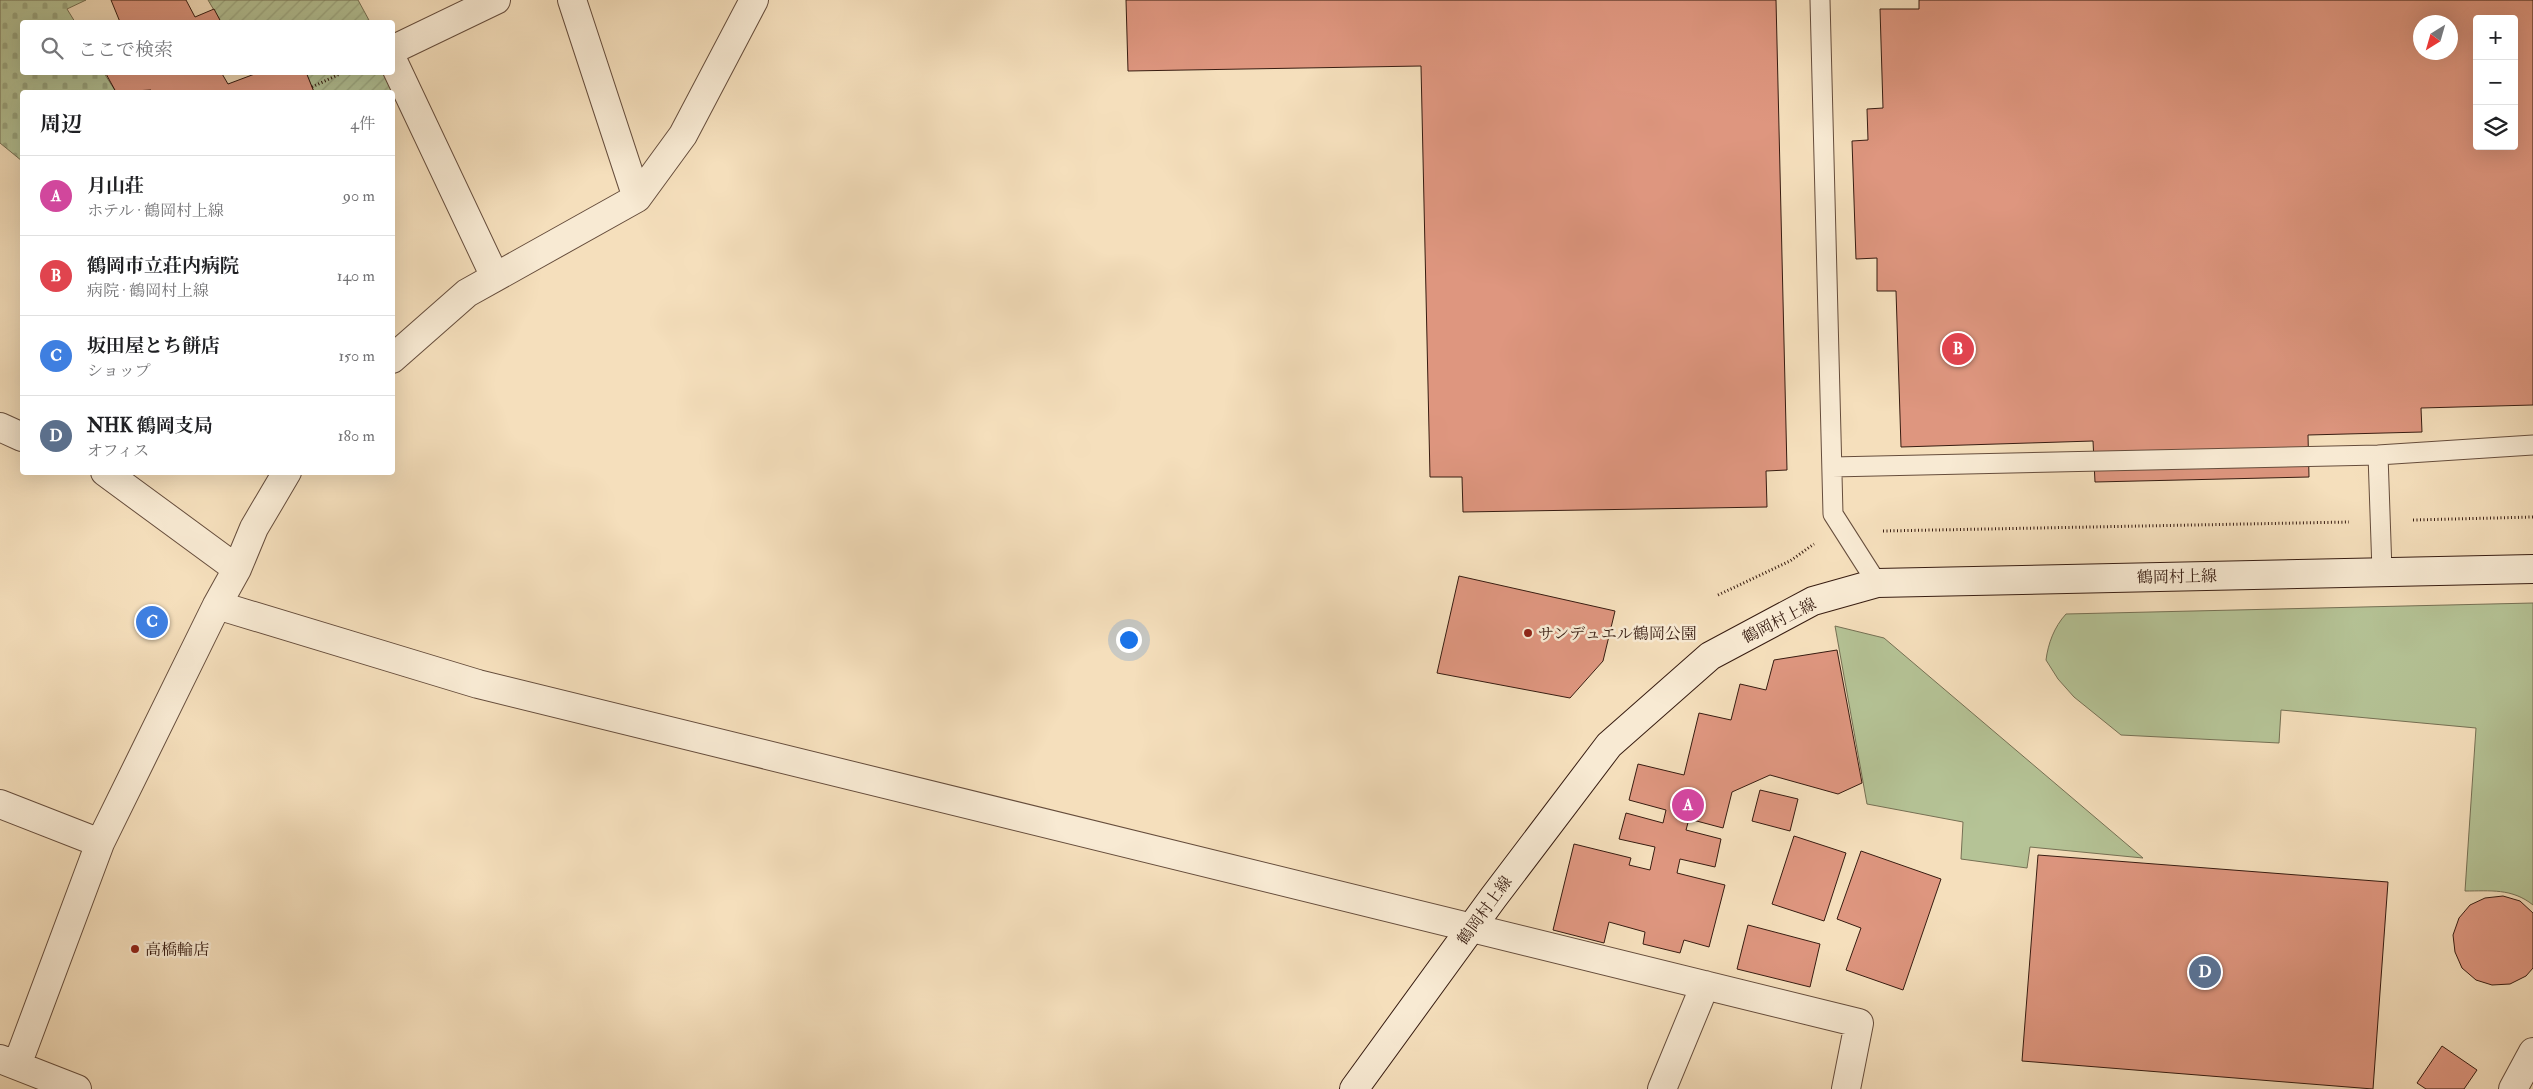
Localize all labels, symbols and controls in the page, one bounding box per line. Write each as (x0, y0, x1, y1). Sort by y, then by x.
north arrow (2413, 15, 2458, 60)
map controls (2473, 15, 2518, 150)
button: + (2473, 15, 2518, 60)
search box (20, 20, 395, 75)
icon: search (38, 34, 66, 62)
text: ここで検索 (78, 38, 173, 62)
button: − (2473, 60, 2518, 105)
button: layers (2473, 105, 2518, 150)
text: 周辺 (40, 111, 82, 138)
text: 4件 (350, 114, 375, 134)
text: 月山荘 (87, 174, 144, 198)
text: A (51, 186, 61, 206)
text: 90 m (343, 186, 375, 206)
text: ホテル · 鶴岡村上線 (87, 201, 224, 221)
text: 鶴岡市立荘内病院 (87, 254, 239, 278)
text: B (51, 266, 61, 286)
text: 140 m (337, 266, 375, 286)
text: 病院 · 鶴岡村上線 (87, 281, 209, 301)
pin: B (1942, 330, 1974, 368)
text: 坂田屋とち餅店 (87, 334, 220, 358)
text: C (50, 346, 62, 366)
text: 150 m (338, 346, 375, 366)
text: ショップ (87, 361, 151, 381)
text: NHK 鶴岡支局 (87, 414, 213, 438)
text: D (49, 426, 63, 446)
text: 180 m (338, 426, 375, 446)
text: オフィス (87, 441, 149, 461)
street label: 鶴岡村上線 (2137, 566, 2217, 588)
street label: 鶴岡村上線 (1739, 594, 1820, 648)
pin: C (136, 603, 168, 641)
place label: サンデュエル鶴岡公園 (1538, 624, 1697, 644)
your location (1116, 627, 1142, 653)
marker: サンデュエル鶴岡公園 (1522, 627, 1534, 639)
pin: A (1672, 786, 1704, 824)
street label: 鶴岡村上線 (1453, 872, 1516, 949)
place label: 高橋輪店 (145, 940, 209, 960)
marker: 高橋輪店 (129, 943, 141, 955)
pin: D (2189, 953, 2221, 991)

